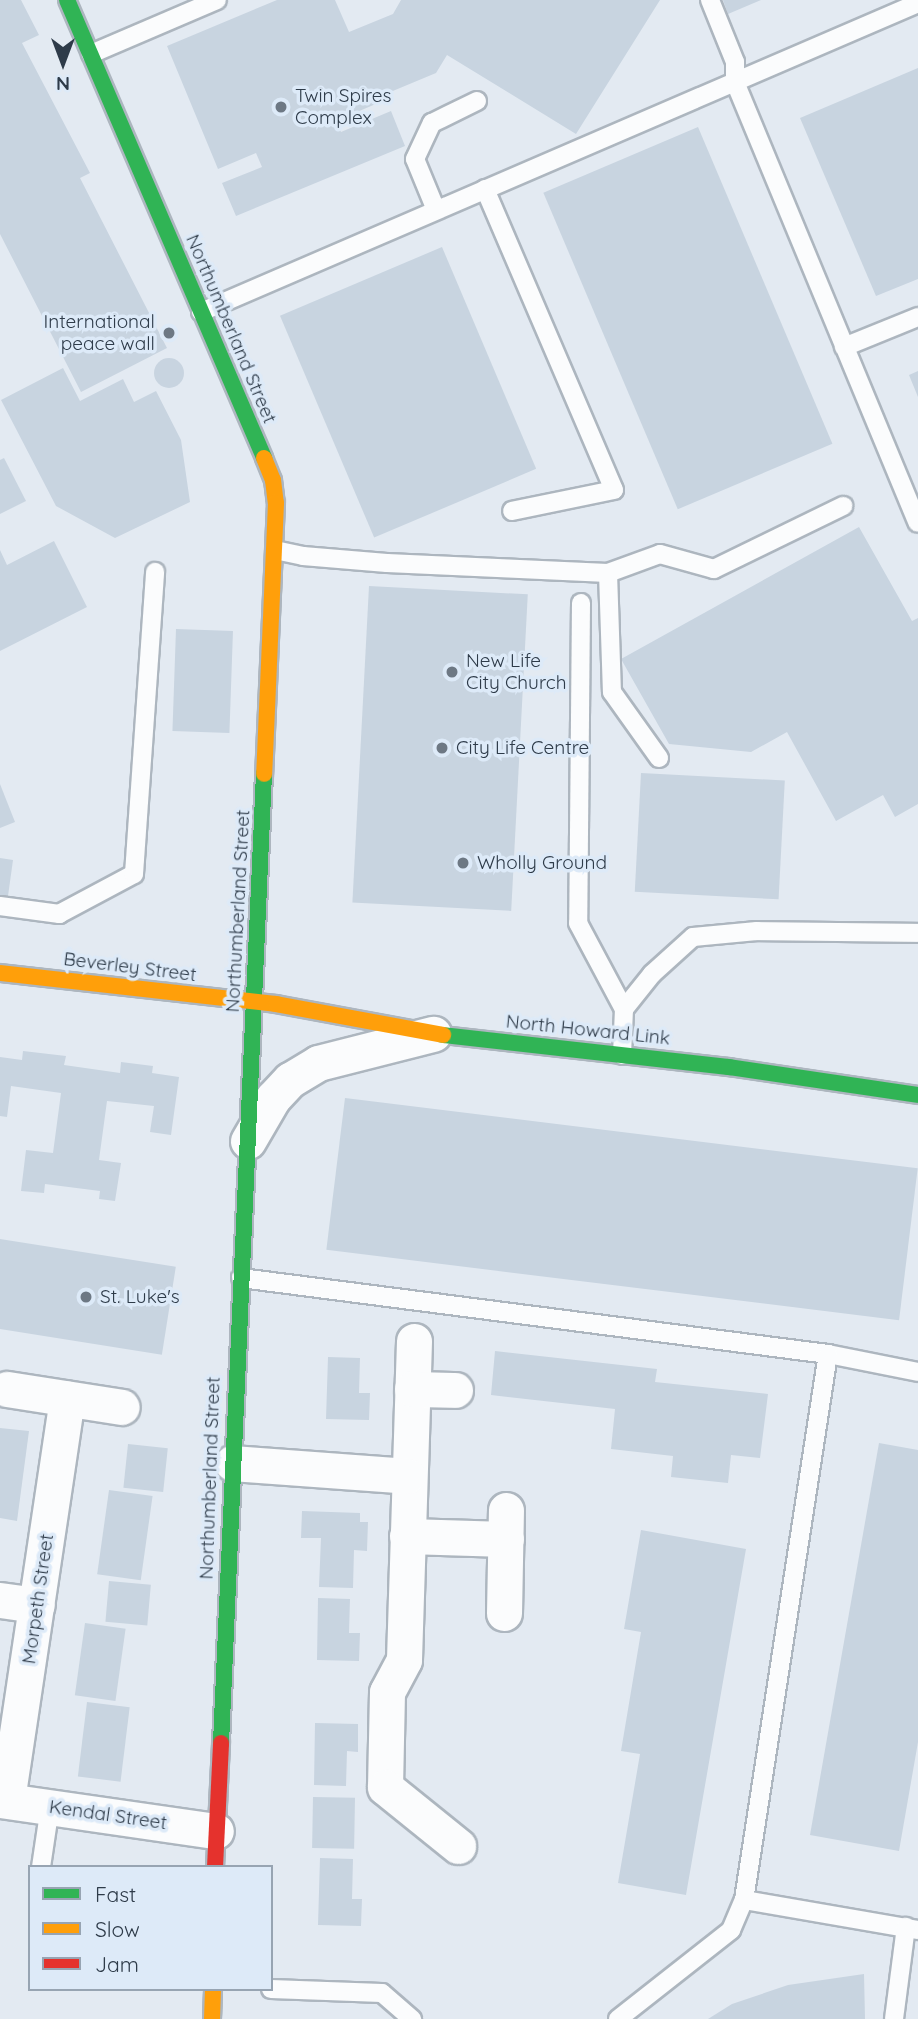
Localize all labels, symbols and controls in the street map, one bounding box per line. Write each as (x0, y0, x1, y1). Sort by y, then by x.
north arrow (28, 28, 98, 98)
text: N (56, 72, 70, 96)
place label: Twin Spires Complex (295, 85, 392, 129)
marker: Twin Spires Complex (273, 99, 289, 115)
street label: Northumberland Street (181, 231, 281, 427)
place label: International peace wall (44, 311, 155, 355)
marker: International peace wall (161, 325, 177, 341)
place label: New Life City Church (466, 650, 566, 694)
marker: New Life City Church (444, 664, 460, 680)
place label: City Life Centre (456, 737, 589, 759)
marker: City Life Centre (434, 740, 450, 756)
street label: Northumberland Street (221, 809, 255, 1013)
place label: Wholly Ground (477, 852, 607, 874)
marker: Wholly Ground (455, 855, 471, 871)
street label: Beverley Street (62, 948, 198, 986)
street label: North Howard Link (505, 1010, 671, 1050)
place label: St. Luke's (100, 1286, 180, 1308)
marker: St. Luke's (78, 1289, 94, 1305)
street label: Northumberland Street (195, 1376, 225, 1580)
street label: Morpeth Street (18, 1533, 58, 1665)
street label: Kendal Street (48, 1795, 168, 1835)
legend (28, 1865, 273, 1991)
text: Fast (95, 1881, 136, 1907)
text: Slow (95, 1916, 140, 1942)
text: Jam (95, 1951, 139, 1977)

